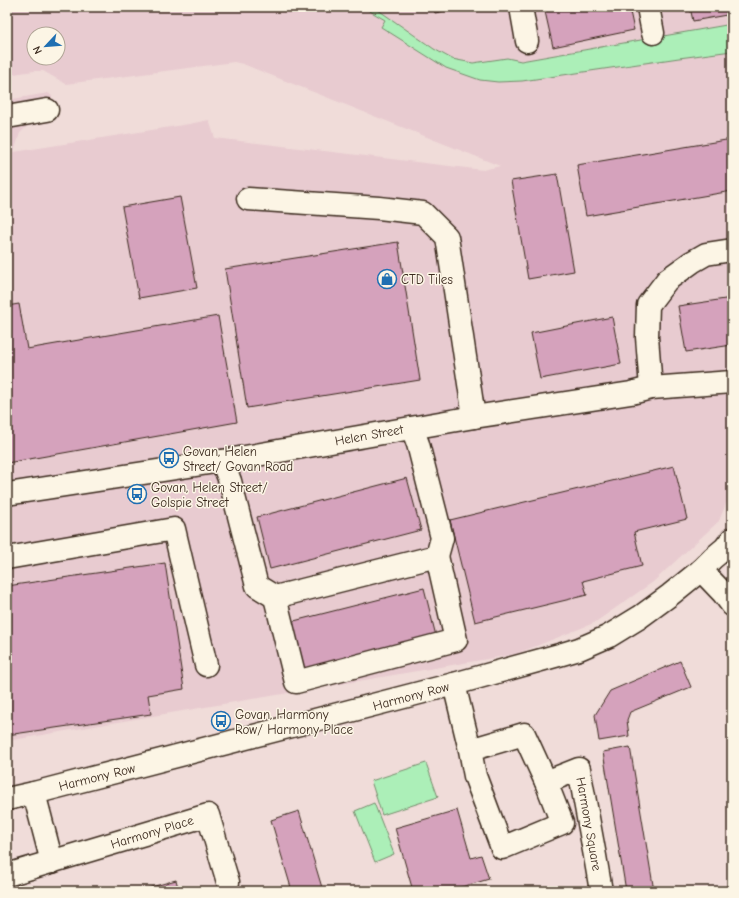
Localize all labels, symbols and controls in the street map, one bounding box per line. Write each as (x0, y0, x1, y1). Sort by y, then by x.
north arrow (26, 26, 66, 66)
text: N (30, 44, 45, 56)
shop icon: CTD Tiles (376, 268, 398, 290)
place label: CTD Tiles (401, 272, 453, 287)
street label: Helen Street (334, 421, 406, 448)
place label: Govan, Helen Street/ Govan Road (183, 444, 293, 474)
bus stop icon: Govan, Helen Street/ Govan Road (158, 447, 180, 469)
place label: Govan, Helen Street/ Golspie Street (151, 480, 268, 510)
bus stop icon: Govan, Helen Street/ Golspie Street (126, 483, 148, 505)
street label: Harmony Row (371, 679, 451, 713)
place label: Govan, Harmony Row/ Harmony Place (235, 707, 353, 737)
bus stop icon: Govan, Harmony Row/ Harmony Place (210, 710, 232, 732)
street label: Harmony Row (57, 760, 137, 794)
street label: Harmony Square (573, 776, 605, 873)
street label: Harmony Place (109, 812, 196, 852)

